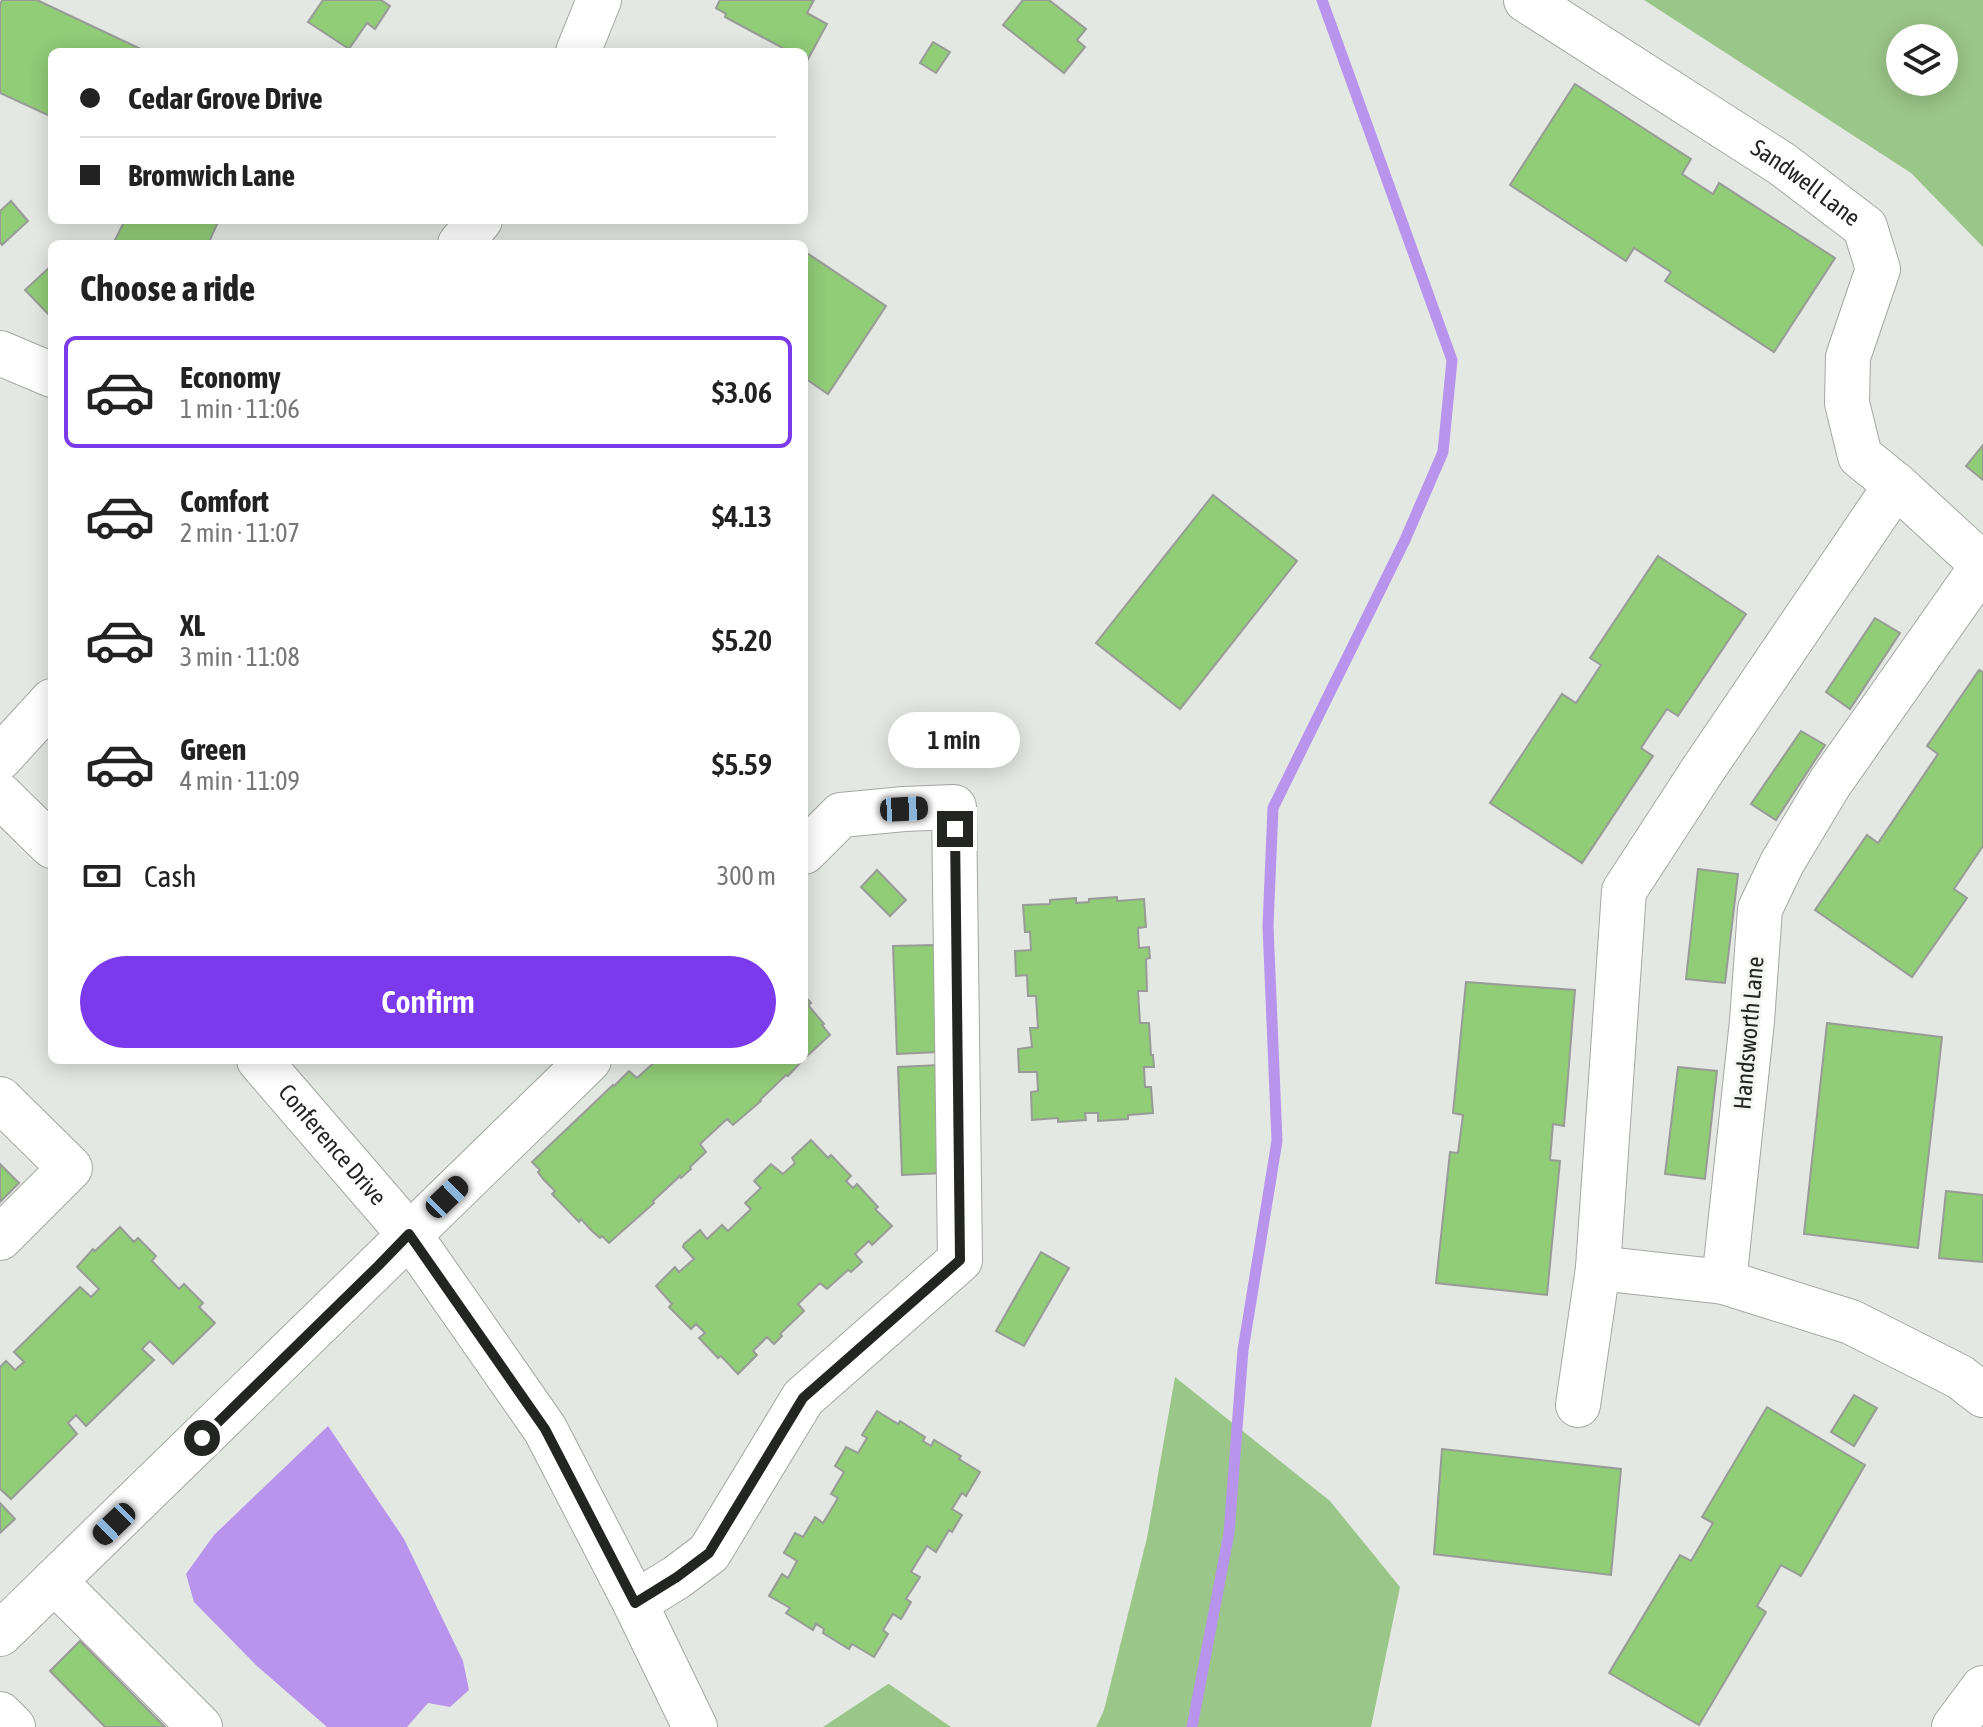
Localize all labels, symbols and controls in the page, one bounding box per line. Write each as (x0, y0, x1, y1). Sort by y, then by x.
map controls (1886, 24, 1958, 96)
button: layers (1886, 24, 1958, 96)
text: Cedar Grove Drive (128, 81, 323, 115)
street label: Sandwell Lane (1746, 134, 1865, 231)
text: Bromwich Lane (128, 158, 295, 192)
text: Choose a ride (80, 267, 255, 309)
icon: car (84, 356, 156, 428)
text: Economy (180, 360, 281, 394)
text: $3.06 (712, 375, 772, 409)
text: 1 min · 11:06 (180, 394, 300, 424)
icon: car (84, 480, 156, 552)
text: Comfort (180, 484, 269, 518)
text: $4.13 (712, 499, 772, 533)
text: 2 min · 11:07 (180, 518, 300, 548)
icon: car (84, 604, 156, 676)
text: XL (180, 608, 205, 642)
text: $5.20 (712, 623, 772, 657)
text: 3 min · 11:08 (180, 642, 300, 672)
callout: 1 min (889, 713, 1021, 769)
text: 1 min (927, 725, 981, 755)
icon: car (84, 728, 156, 800)
text: Green (180, 732, 246, 766)
text: $5.59 (712, 747, 772, 781)
text: 4 min · 11:09 (180, 766, 300, 796)
car (879, 796, 929, 822)
route end (937, 811, 973, 847)
icon: cash (80, 854, 124, 898)
text: Cash (144, 859, 197, 893)
text: 300 m (717, 861, 776, 891)
street label: Handsworth Lane (1728, 955, 1769, 1111)
button: Confirm (80, 956, 776, 1048)
street label: Conference Drive (273, 1079, 392, 1210)
car (421, 1172, 473, 1222)
route start (184, 1420, 220, 1456)
car (88, 1499, 140, 1549)

